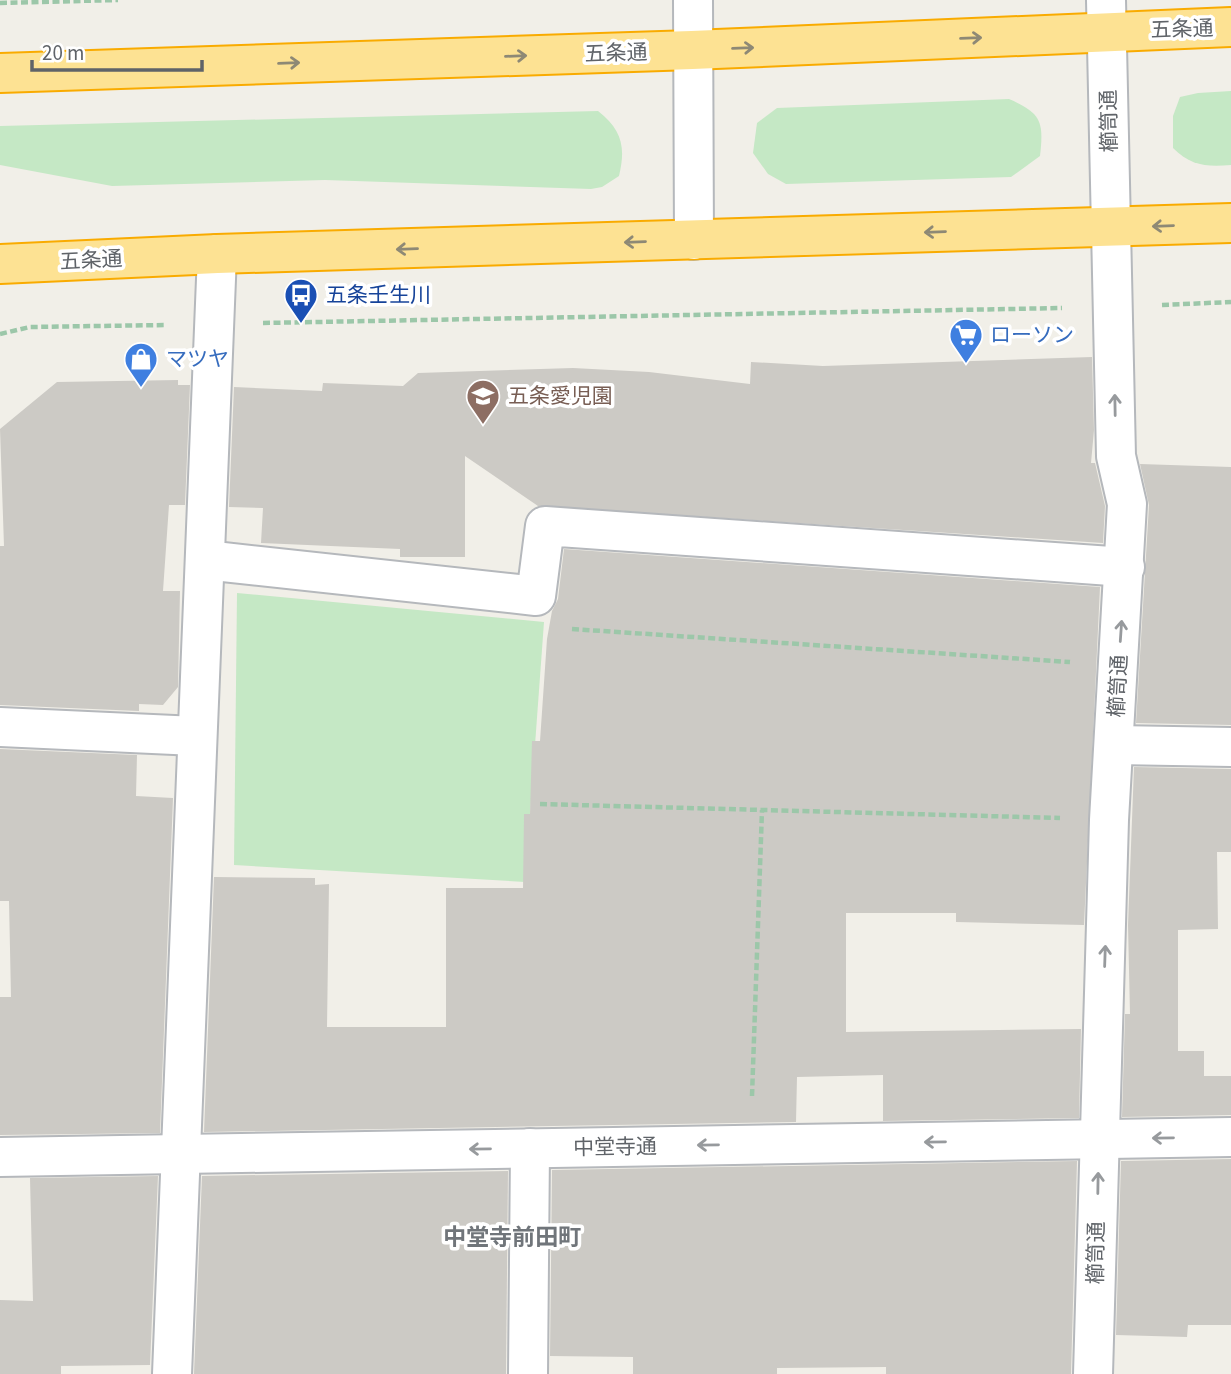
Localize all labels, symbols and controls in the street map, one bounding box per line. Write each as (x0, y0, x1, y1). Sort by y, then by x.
street label: 五条通 (1150, 13, 1214, 45)
scale bar (32, 28, 201, 72)
one-way arrow (959, 32, 982, 45)
street label: 五条通 (584, 37, 648, 69)
text: 20 m (42, 38, 84, 68)
one-way arrow (732, 42, 755, 55)
one-way arrow (504, 49, 527, 63)
one-way arrow (277, 57, 300, 70)
street label: 櫛笥通 (1093, 89, 1125, 153)
one-way arrow (1152, 219, 1175, 232)
one-way arrow (924, 226, 947, 239)
one-way arrow (623, 235, 646, 248)
one-way arrow (396, 242, 419, 255)
street label: 五条通 (59, 243, 123, 277)
bus stop icon: 五条壬生川 (282, 276, 320, 325)
place label: 五条壬生川 (326, 280, 431, 310)
supermarket icon: ローソン (947, 316, 985, 365)
place label: ローソン (990, 320, 1074, 350)
shop icon: マツヤ (122, 340, 160, 389)
place label: マツヤ (166, 344, 229, 374)
school or university icon: 五条愛児園 (464, 377, 502, 426)
place label: 五条愛児園 (508, 381, 613, 411)
one-way arrow (1108, 394, 1122, 417)
one-way arrow (1115, 620, 1128, 643)
street label: 櫛笥通 (1101, 654, 1135, 718)
one-way arrow (1098, 945, 1112, 968)
street label: 中堂寺通 (573, 1131, 657, 1163)
one-way arrow (1152, 1131, 1175, 1145)
one-way arrow (924, 1135, 947, 1148)
one-way arrow (697, 1138, 720, 1152)
one-way arrow (469, 1142, 492, 1156)
one-way arrow (1091, 1172, 1105, 1195)
district label: 中堂寺前田町 (443, 1221, 581, 1254)
street label: 櫛笥通 (1080, 1221, 1112, 1285)

